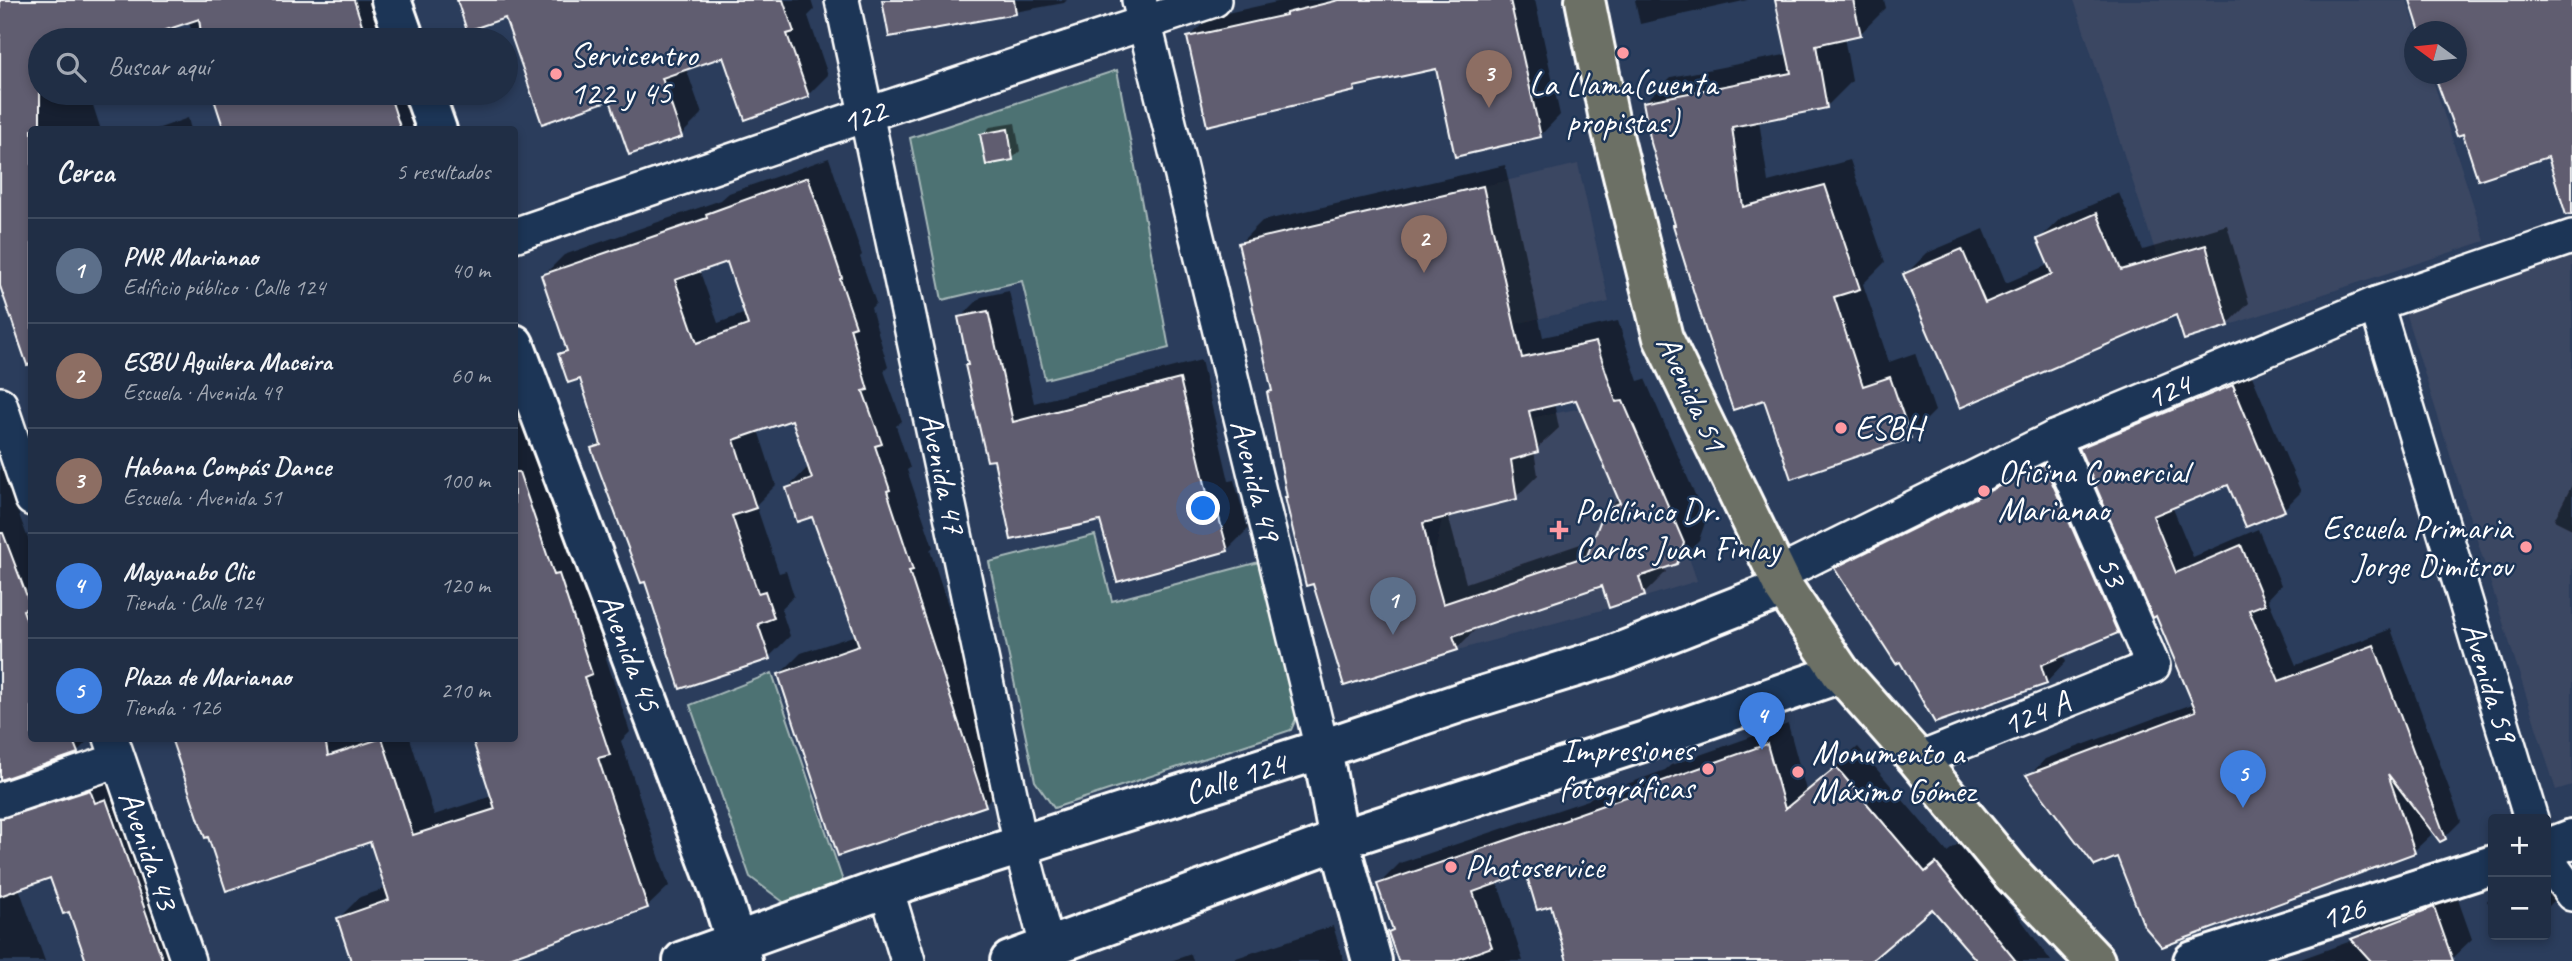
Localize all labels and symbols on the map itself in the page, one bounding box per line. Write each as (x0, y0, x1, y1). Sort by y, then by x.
north arrow (2404, 21, 2467, 84)
place label: Servicentro 122 y 45 (570, 34, 700, 114)
marker: La Llama(cuenta propistas) (1615, 45, 1631, 61)
pin: 3 (1466, 50, 1512, 108)
place label: La Llama(cuenta propistas) (1529, 63, 1719, 143)
marker: Servicentro 122 y 45 (548, 66, 564, 82)
street label: 122 (836, 88, 895, 143)
pin: 2 (1401, 215, 1447, 273)
street label: Avenida 51 (1647, 328, 1738, 460)
street label: 124 (2139, 362, 2200, 419)
place label: ESBH (1855, 407, 1928, 449)
street label: Avenida 47 (910, 408, 977, 540)
street label: Avenida 49 (1221, 415, 1292, 548)
marker: ESBH (1833, 420, 1849, 436)
place label: Oficina Comercial Marianao (1998, 451, 2194, 531)
marker: Oficina Comercial Marianao (1976, 483, 1992, 499)
place label: Polclínico Dr. Carlos Juan Finlay (1575, 490, 1782, 570)
your location (1186, 491, 1220, 525)
place label: Escuela Primaria Jorge Dimitrov (2322, 507, 2515, 587)
marker: Polclínico Dr. Carlos Juan Finlay (1549, 520, 1569, 540)
marker: Escuela Primaria Jorge Dimitrov (2518, 539, 2534, 555)
street label: 53 (2087, 549, 2138, 595)
pin: 1 (1370, 577, 1416, 635)
street label: Avenida 45 (588, 587, 672, 719)
street label: Avenida 59 (2452, 617, 2529, 750)
street label: 124 A (1996, 680, 2077, 745)
pin: 4 (1739, 692, 1785, 750)
place label: Impresiones fotográficas (1560, 729, 1697, 809)
place label: Monumento a Máximo Gómez (1812, 732, 1978, 812)
street label: Calle 124 (1179, 741, 1294, 814)
pin: 5 (2220, 750, 2266, 808)
marker: Impresiones fotográficas (1700, 761, 1716, 777)
marker: Monumento a Máximo Gómez (1790, 764, 1806, 780)
street label: Avenida 43 (109, 785, 190, 917)
place label: Photoservice (1465, 846, 1606, 888)
marker: Photoservice (1443, 859, 1459, 875)
street label: 126 (2315, 886, 2372, 940)

